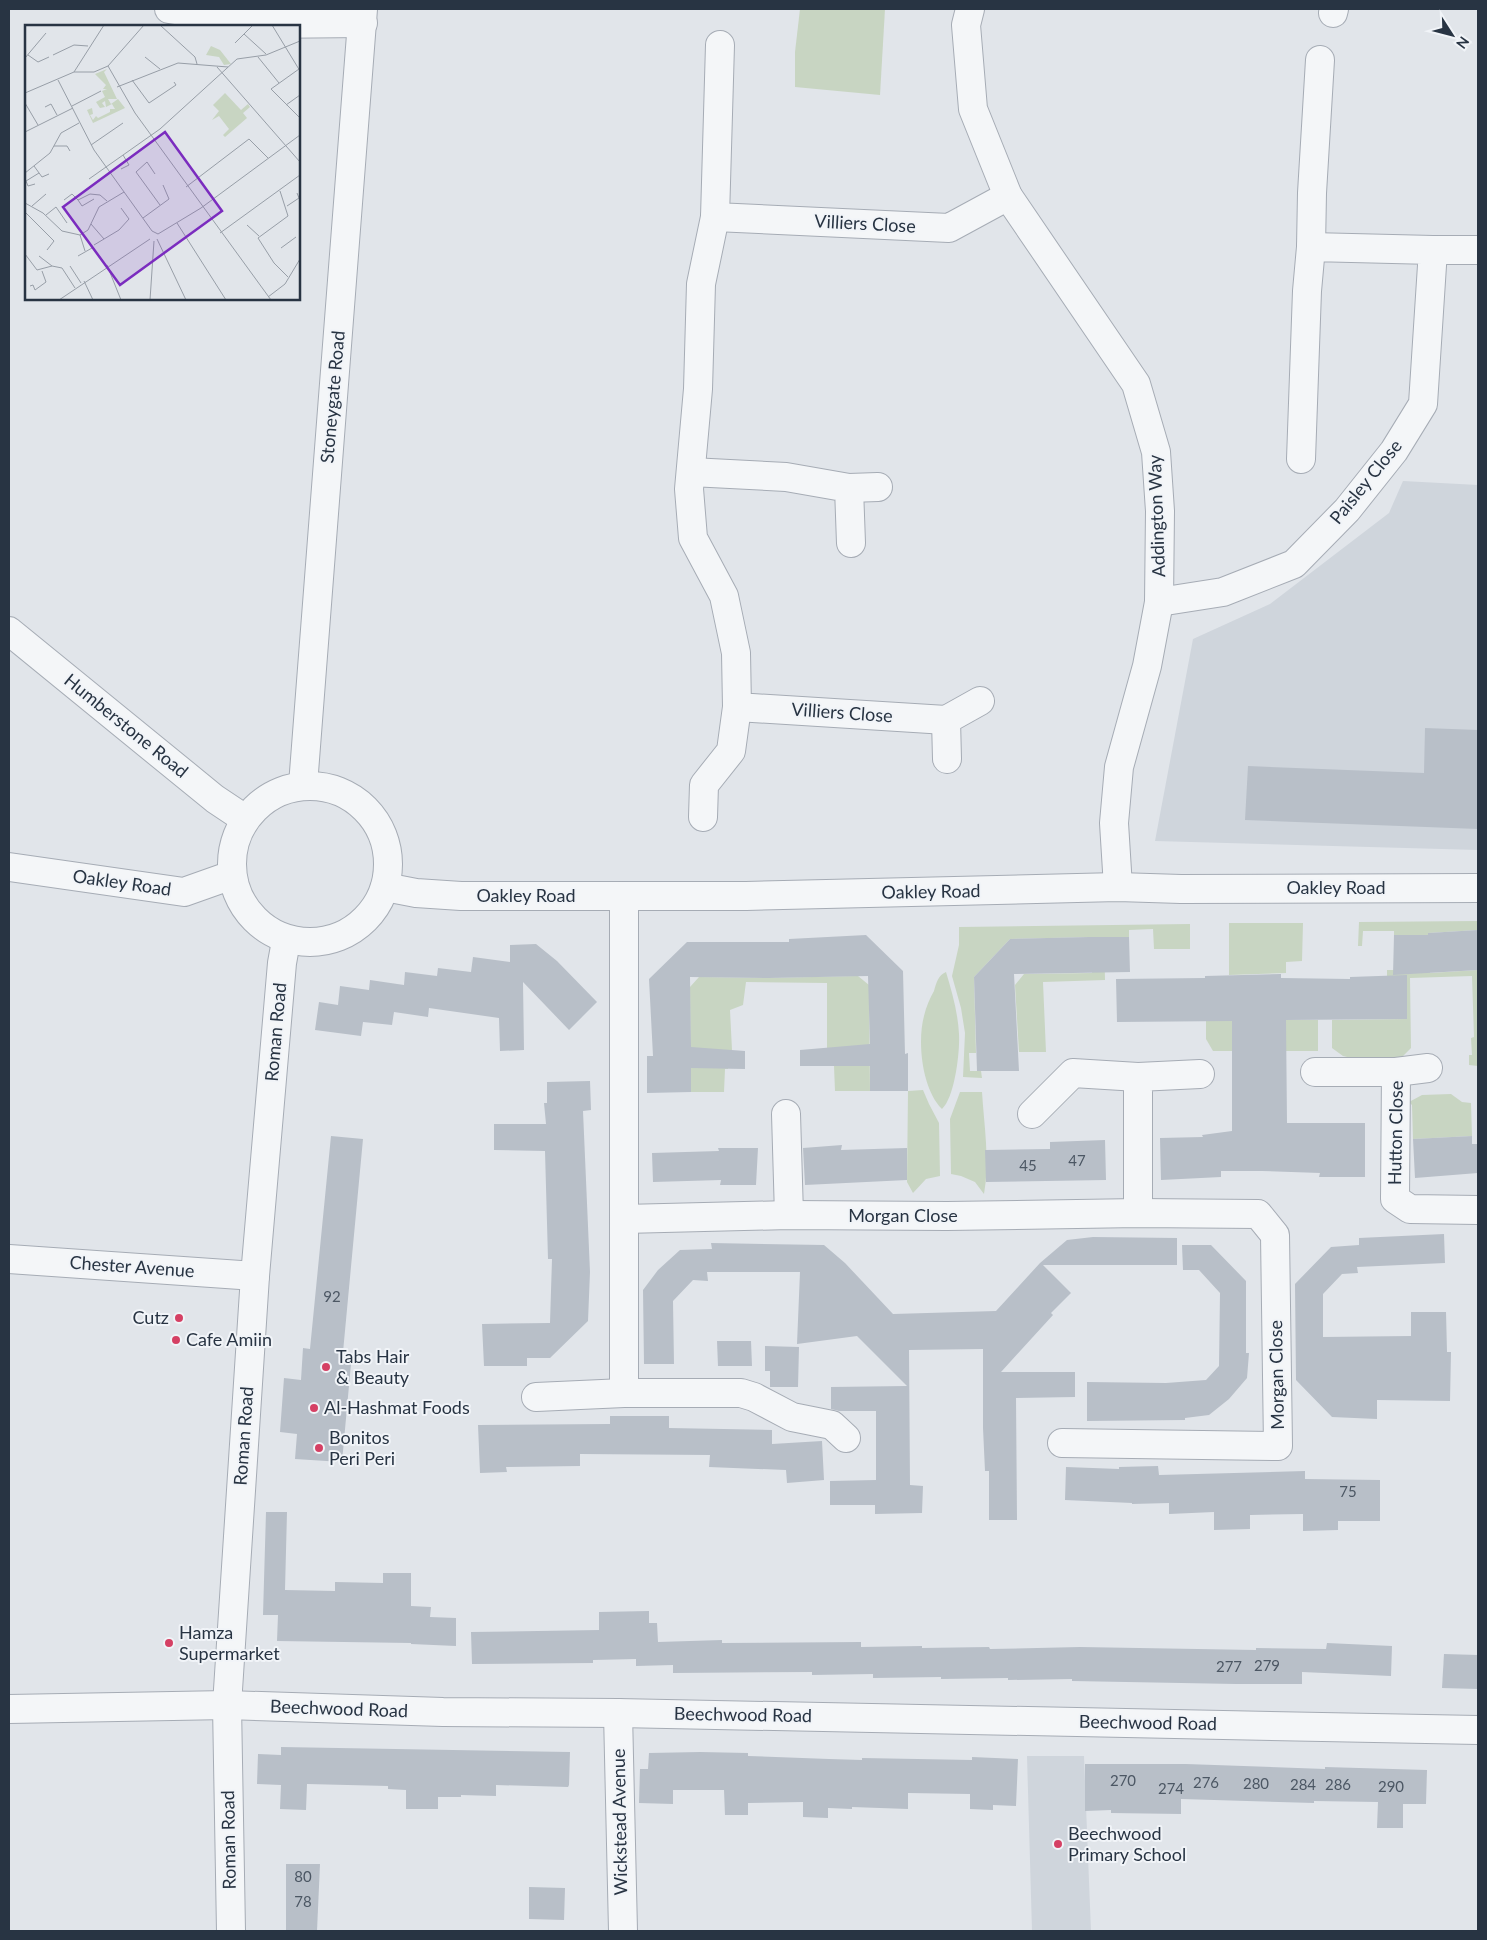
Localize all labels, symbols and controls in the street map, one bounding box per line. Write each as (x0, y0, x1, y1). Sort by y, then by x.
north arrow (1427, 10, 1477, 60)
inset map (25, 25, 300, 300)
text: N (1453, 34, 1473, 52)
street label: Villiers Close (814, 209, 916, 237)
street label: Stoneygate Road (315, 330, 349, 464)
street label: Paisley Close (1324, 435, 1406, 528)
street label: Addington Way (1143, 454, 1169, 578)
street label: Humberstone Road (60, 669, 193, 782)
street label: Villiers Close (791, 697, 893, 727)
street label: Oakley Road (72, 864, 173, 900)
street label: Oakley Road (1286, 876, 1386, 898)
street label: Oakley Road (881, 879, 981, 903)
street label: Oakley Road (476, 884, 576, 906)
street label: Roman Road (260, 982, 290, 1082)
street label: Hutton Close (1383, 1081, 1407, 1185)
house number: 47 (1068, 1151, 1086, 1169)
house number: 45 (1019, 1156, 1037, 1174)
street label: Morgan Close (848, 1204, 958, 1226)
street label: Chester Avenue (69, 1251, 195, 1281)
house number: 92 (323, 1287, 341, 1305)
place label: Cutz (132, 1306, 169, 1328)
marker: Cutz (173, 1312, 185, 1324)
street label: Morgan Close (1264, 1320, 1288, 1430)
place label: Cafe Amiin (186, 1328, 272, 1350)
marker: Cafe Amiin (170, 1334, 182, 1346)
place label: Tabs Hair & Beauty (336, 1345, 410, 1388)
marker: Tabs Hair & Beauty (320, 1361, 332, 1373)
street label: Roman Road (229, 1386, 257, 1486)
place label: Al-Hashmat Foods (324, 1396, 470, 1418)
marker: Al-Hashmat Foods (308, 1402, 320, 1414)
place label: Bonitos Peri Peri (329, 1426, 395, 1469)
marker: Bonitos Peri Peri (313, 1442, 325, 1454)
house number: 75 (1339, 1482, 1357, 1500)
place label: Hamza Supermarket (179, 1621, 280, 1664)
marker: Hamza Supermarket (163, 1637, 175, 1649)
house number: 279 (1254, 1656, 1280, 1674)
house number: 277 (1216, 1657, 1242, 1675)
street label: Beechwood Road (270, 1695, 408, 1721)
street label: Beechwood Road (674, 1702, 812, 1726)
street label: Beechwood Road (1079, 1710, 1217, 1734)
street label: Wickstead Avenue (607, 1748, 631, 1896)
house number: 270 (1110, 1771, 1136, 1789)
house number: 276 (1193, 1773, 1219, 1791)
house number: 280 (1243, 1774, 1269, 1792)
house number: 284 (1290, 1775, 1316, 1793)
house number: 286 (1325, 1775, 1351, 1793)
house number: 290 (1378, 1777, 1404, 1795)
house number: 274 (1158, 1779, 1184, 1797)
street label: Roman Road (216, 1790, 240, 1890)
place label: Beechwood Primary School (1068, 1822, 1186, 1865)
marker: Beechwood Primary School (1052, 1838, 1064, 1850)
house number: 80 (294, 1867, 312, 1885)
house number: 78 (294, 1892, 312, 1910)

